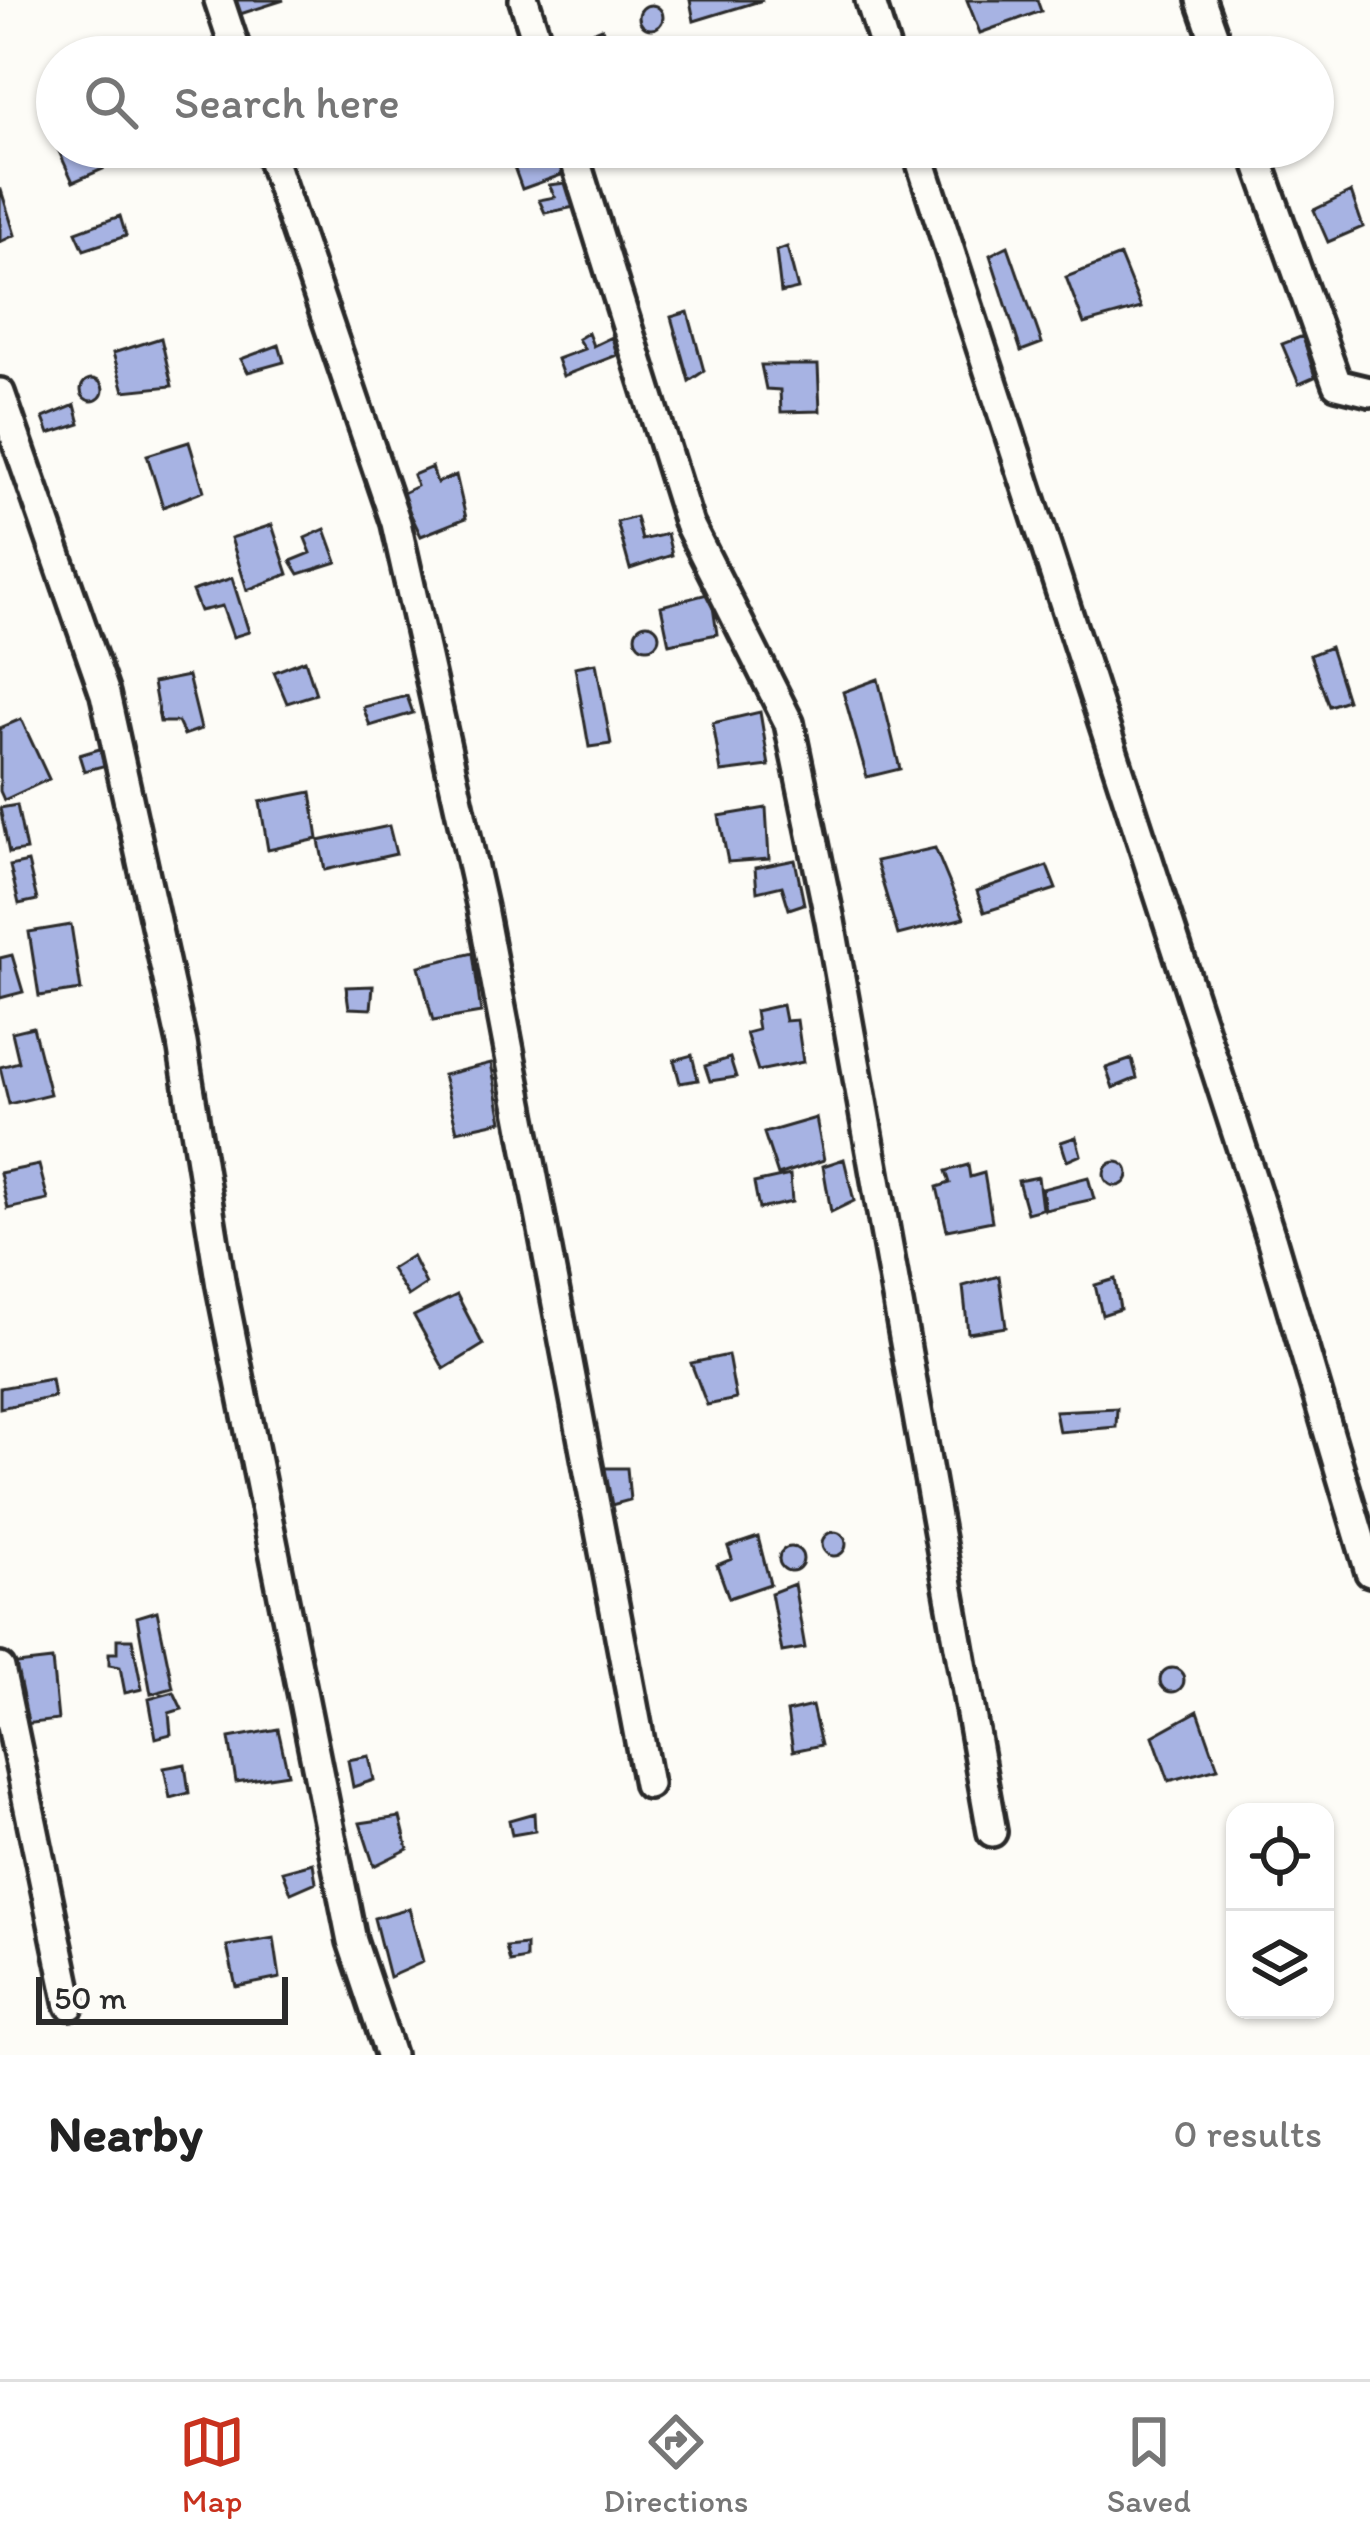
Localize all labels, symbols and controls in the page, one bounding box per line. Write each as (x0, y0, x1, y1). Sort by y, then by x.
search box (36, 36, 1334, 168)
icon: search (78, 69, 144, 135)
text: Search here (174, 75, 400, 129)
map controls (1226, 1803, 1334, 2019)
button: locate (1226, 1803, 1334, 1911)
button: layers (1226, 1911, 1334, 2019)
scale bar (36, 1971, 288, 2024)
text: 50 m (54, 1978, 127, 2017)
text: Nearby (48, 2103, 203, 2164)
text: 0 results (1173, 2110, 1322, 2157)
tab: Map (179, 2409, 245, 2520)
tab: Directions (603, 2409, 748, 2520)
tab: Saved (1107, 2409, 1191, 2520)

